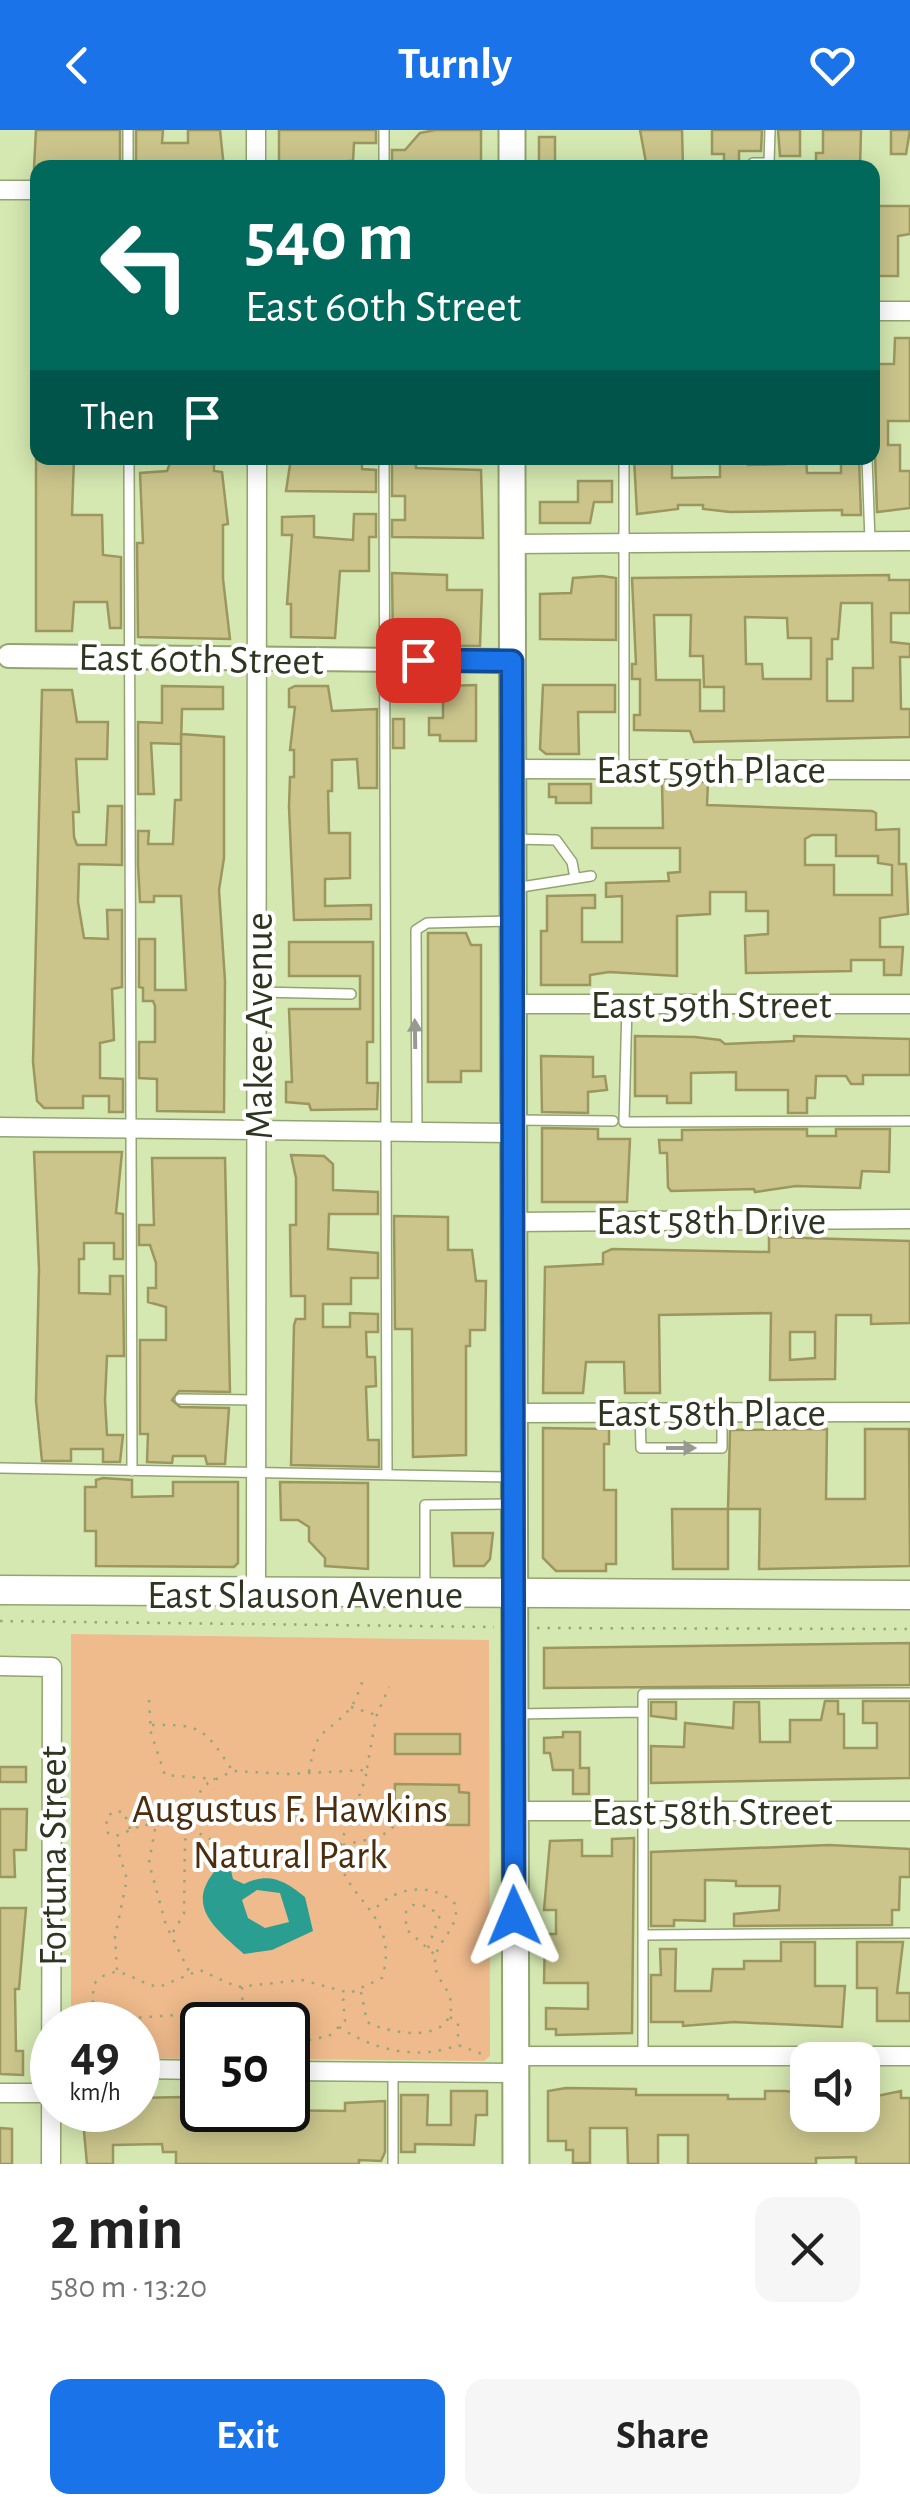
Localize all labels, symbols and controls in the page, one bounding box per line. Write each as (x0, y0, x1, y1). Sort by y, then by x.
icon: back (50, 38, 105, 93)
icon: heart (805, 38, 860, 93)
text: Turnly (398, 42, 512, 87)
icon: left (80, 200, 210, 330)
text: 540 m (245, 203, 414, 273)
text: East 60th Street (245, 285, 521, 330)
icon: arrive (175, 390, 230, 445)
text: Then (80, 399, 155, 437)
pin (376, 618, 461, 703)
icon: arrive (391, 633, 446, 688)
street label: East 60th Street (78, 638, 324, 682)
street label: East 59th Place (596, 751, 826, 791)
street label: Makee Avenue (240, 912, 280, 1140)
street label: East 59th Street (591, 986, 832, 1026)
one-way arrow (407, 1018, 423, 1050)
street label: East 58th Drive (596, 1202, 826, 1242)
street label: East 58th Place (596, 1394, 826, 1434)
one-way arrow (666, 1440, 698, 1456)
street label: East Slauson Avenue (147, 1576, 463, 1616)
street label: Fortuna Street (34, 1745, 74, 1966)
park label: Augustus F. Hawkins Natural Park (132, 1790, 448, 1876)
street label: East 58th Street (591, 1793, 833, 1833)
position arrow (462, 1864, 566, 1968)
speed limit sign: 50 (180, 2002, 310, 2132)
text: 49 (70, 2030, 120, 2080)
map controls (790, 2042, 880, 2132)
button: sound (790, 2042, 880, 2132)
text: km/h (69, 2080, 121, 2105)
button: close (755, 2197, 860, 2302)
text: 2 min (50, 2200, 183, 2260)
text: 580 m · 13:20 (50, 2271, 207, 2303)
button: Exit (50, 2379, 445, 2494)
button: Share (465, 2379, 860, 2494)

